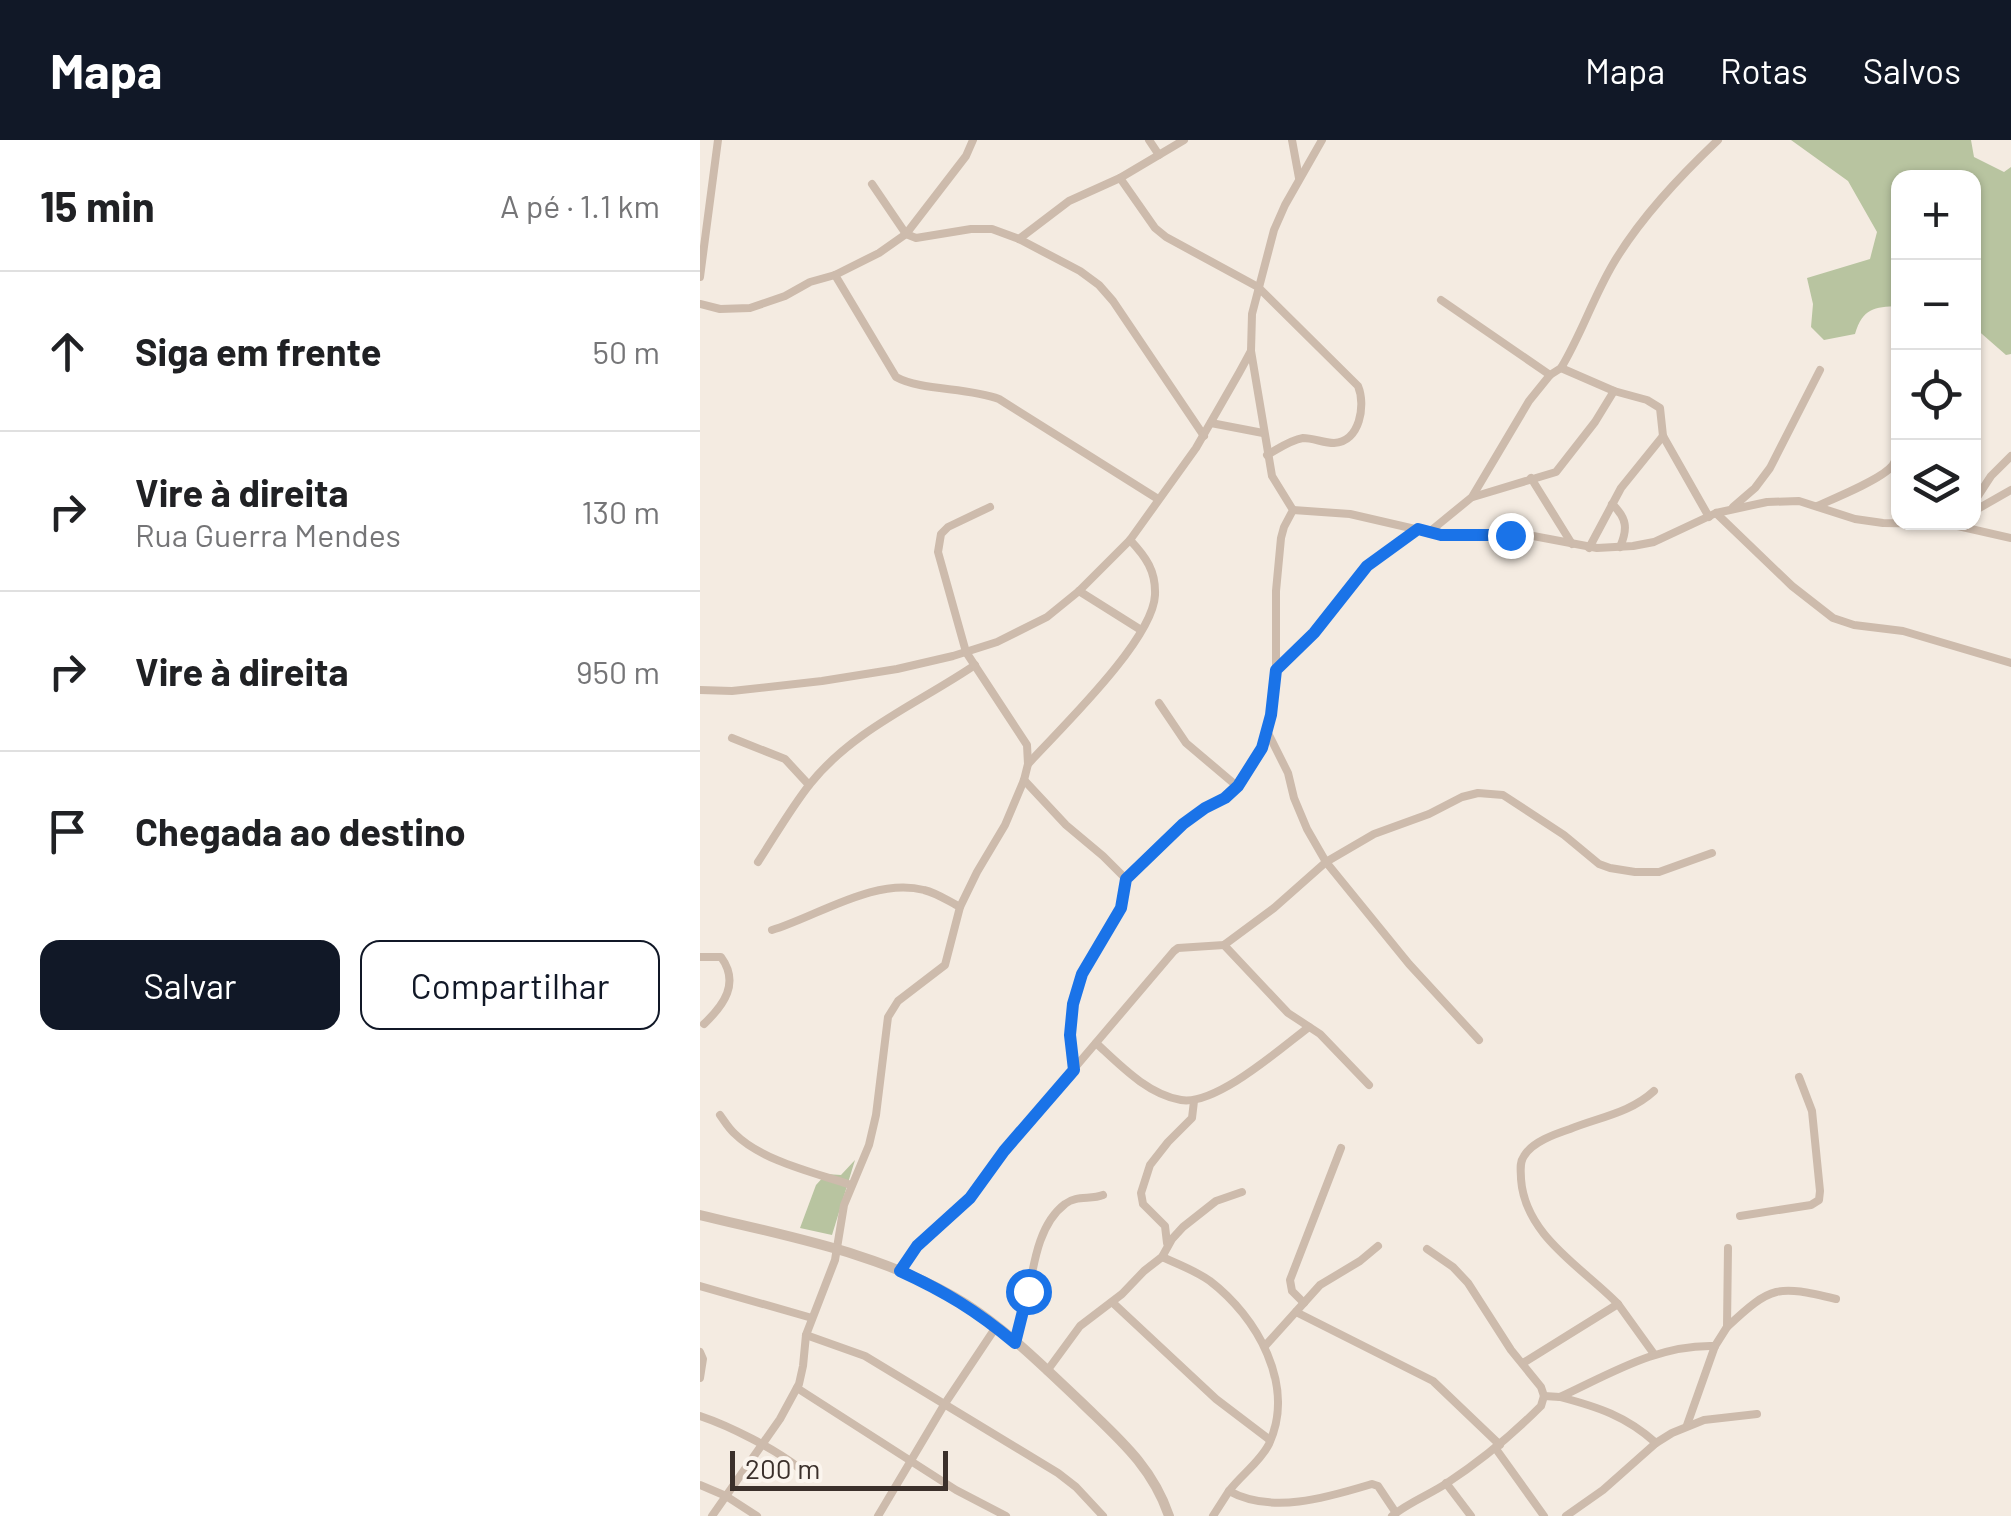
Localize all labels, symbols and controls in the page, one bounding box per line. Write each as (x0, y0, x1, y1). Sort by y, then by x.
text: Mapa (50, 41, 162, 99)
text: Mapa (1585, 49, 1665, 91)
text: Rotas (1720, 49, 1808, 91)
text: Salvos (1863, 49, 1961, 91)
map controls (1891, 170, 1981, 530)
button: + (1891, 170, 1981, 260)
text: 15 min (40, 180, 155, 230)
text: A pé · 1.1 km (500, 186, 660, 224)
button: − (1891, 260, 1981, 350)
icon: ahead (40, 324, 95, 379)
text: Siga em frente (135, 328, 381, 374)
text: 50 m (593, 332, 660, 370)
button: locate (1891, 350, 1981, 440)
button: layers (1891, 440, 1981, 530)
text: Vire à direita (135, 469, 349, 515)
icon: right (40, 484, 95, 539)
text: 130 m (581, 492, 660, 530)
route end (1488, 513, 1534, 559)
text: Rua Guerra Mendes (135, 515, 401, 553)
icon: right (40, 644, 95, 699)
text: Vire à direita (135, 648, 349, 694)
text: 950 m (576, 652, 660, 690)
icon: arrive (40, 804, 95, 859)
text: Chegada ao destino (135, 808, 466, 854)
button: Salvar (40, 940, 340, 1030)
button: Compartilhar (360, 940, 660, 1030)
route start (1006, 1269, 1052, 1315)
scale bar (730, 1446, 948, 1490)
text: 200 m (745, 1451, 820, 1485)

